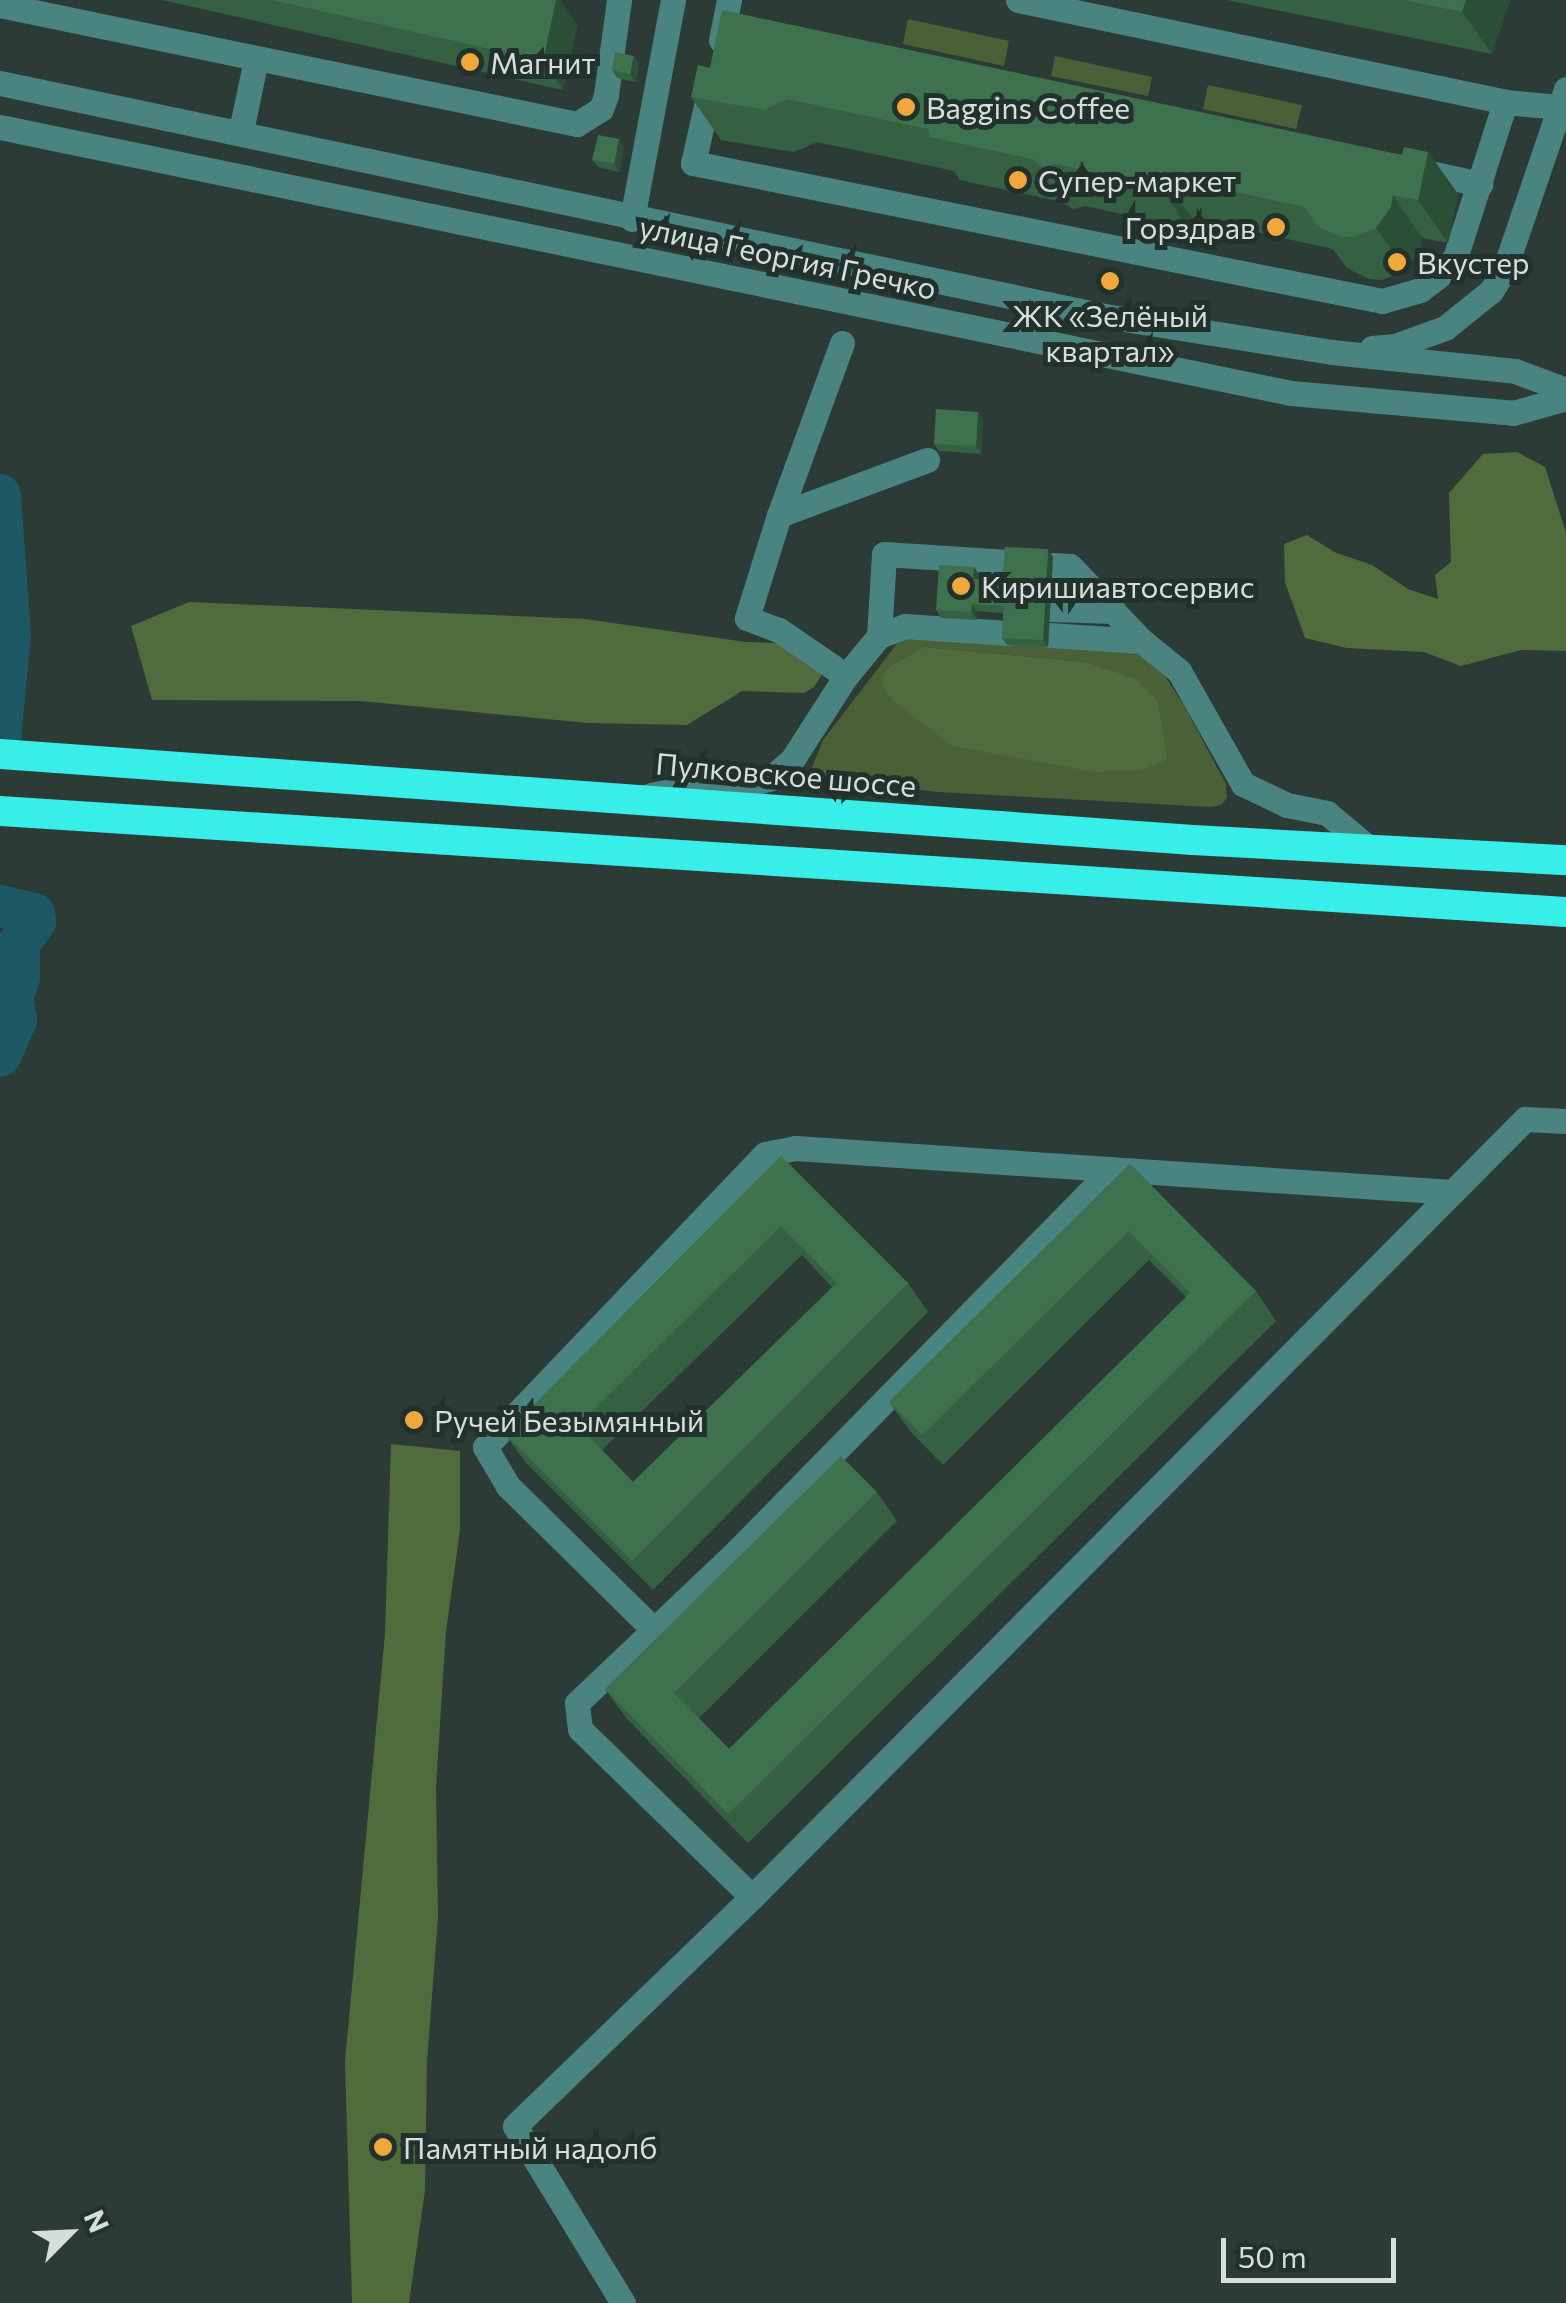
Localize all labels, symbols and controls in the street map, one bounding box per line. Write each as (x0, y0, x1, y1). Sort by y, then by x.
place label: Магнит (490, 44, 596, 80)
marker: Магнит (459, 51, 481, 73)
place label: Baggins Coffee (926, 89, 1130, 125)
marker: Baggins Coffee (895, 96, 917, 118)
place label: Супер-маркет (1038, 162, 1236, 198)
marker: Супер-маркет (1007, 169, 1029, 191)
street label: улица Георгия Гречко (636, 208, 940, 306)
place label: Горздрав (1125, 209, 1256, 245)
marker: Горздрав (1265, 216, 1287, 238)
place label: Вкустер (1417, 244, 1530, 280)
marker: Вкустер (1386, 251, 1408, 273)
marker: ЖК «Зелёный квартал» (1099, 270, 1121, 292)
place label: ЖК «Зелёный квартал» (1012, 297, 1208, 368)
place label: Киришиавтосервис (981, 568, 1255, 604)
marker: Киришиавтосервис (950, 575, 972, 597)
street label: Пулковское шоссе (654, 745, 918, 803)
place label: Ручей Безымянный (434, 1402, 704, 1438)
marker: Ручей Безымянный (403, 1409, 425, 1431)
place label: Памятный надолб (403, 2129, 657, 2165)
marker: Памятный надолб (372, 2136, 394, 2158)
north arrow (20, 2183, 120, 2283)
text: N (78, 2204, 117, 2237)
scale bar (1226, 2218, 1401, 2280)
text: 50 m (1238, 2237, 1307, 2274)

